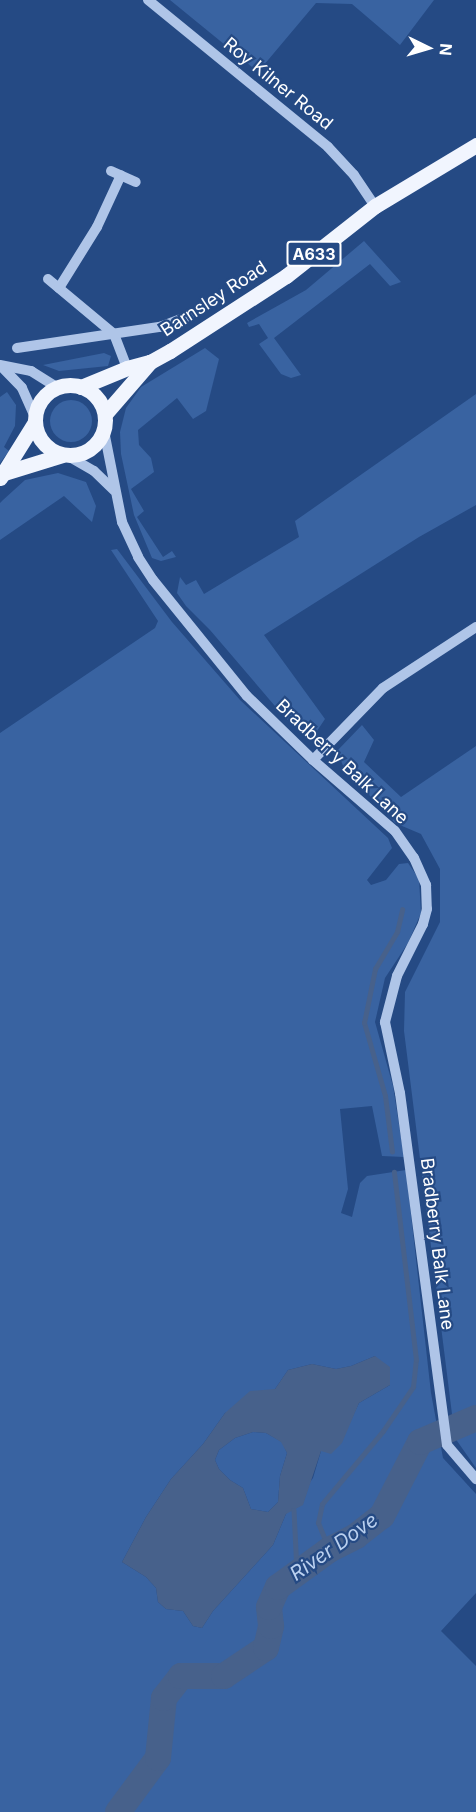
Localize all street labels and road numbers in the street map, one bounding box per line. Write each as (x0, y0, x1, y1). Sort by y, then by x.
street label: Roy Kilner Road (219, 33, 337, 135)
road number: A633 (286, 241, 342, 267)
street label: Barnsley Road (157, 257, 271, 341)
street label: Bradberry Balk Lane (271, 695, 413, 829)
street label: Bradberry Balk Lane (416, 1157, 458, 1331)

